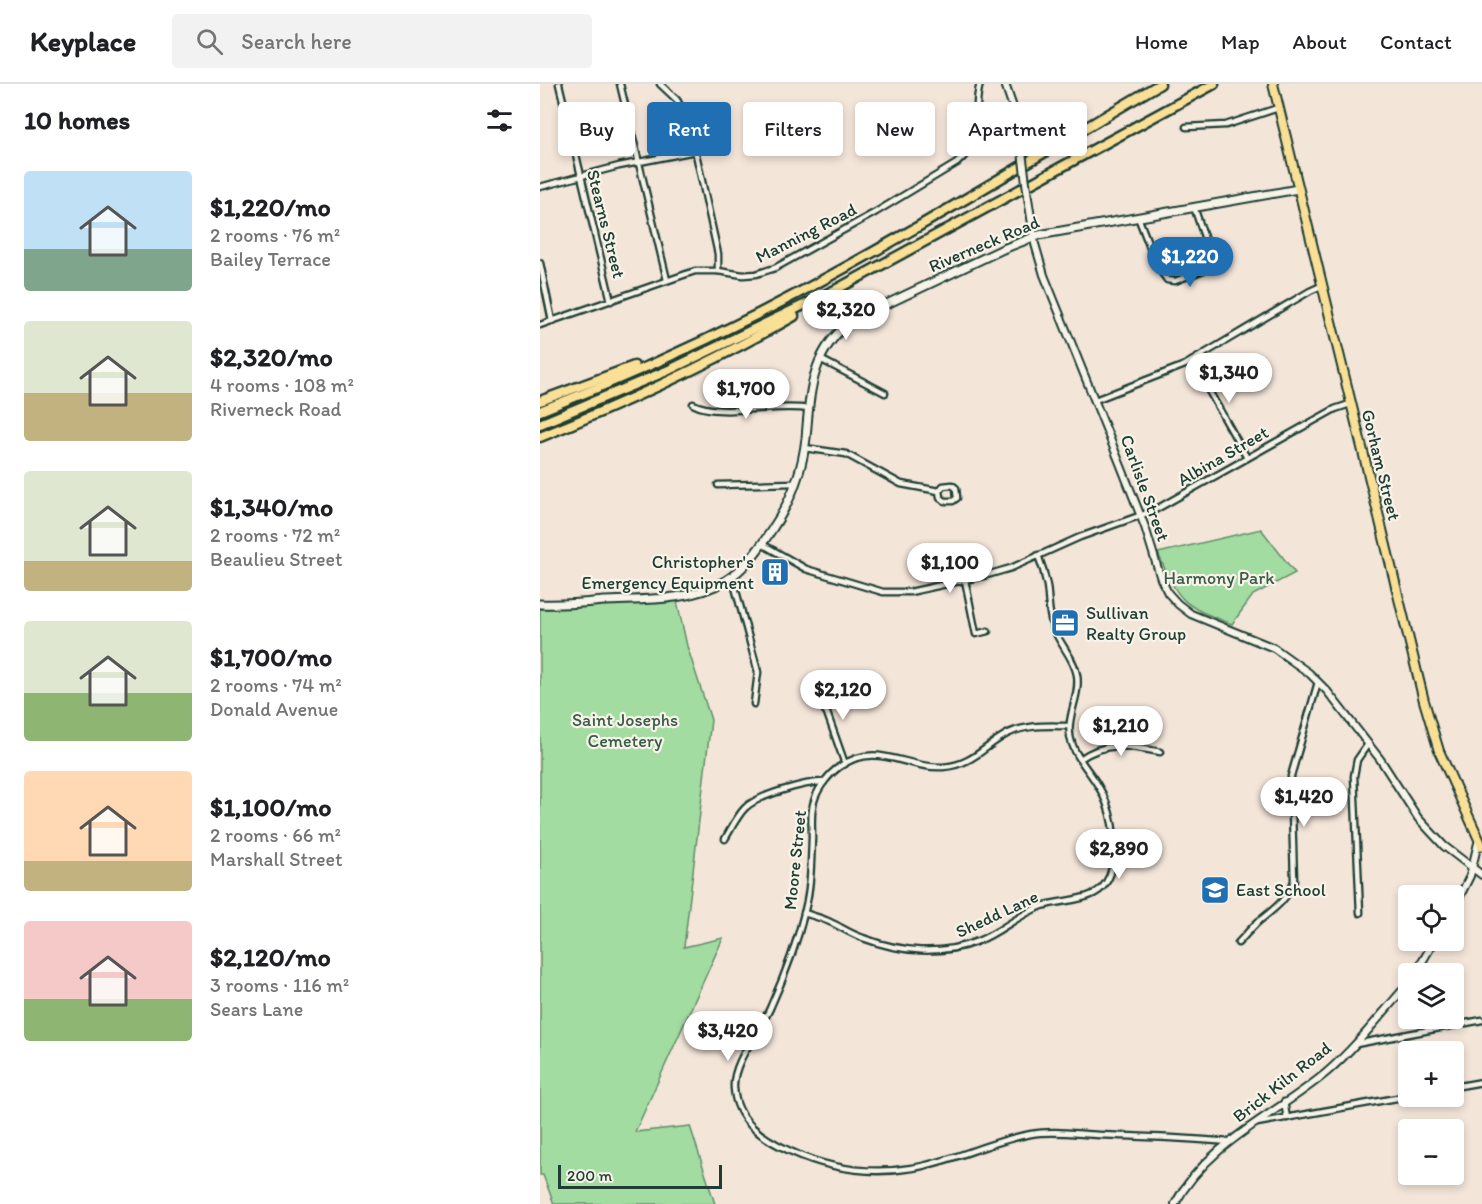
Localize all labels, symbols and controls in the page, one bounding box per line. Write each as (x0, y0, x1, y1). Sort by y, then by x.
search box (172, 14, 592, 68)
text: Keyplace (30, 24, 136, 58)
icon: search (193, 25, 226, 58)
text: Search here (241, 28, 352, 55)
text: Home (1135, 29, 1188, 54)
text: Map (1221, 29, 1260, 54)
text: About (1293, 29, 1347, 54)
text: Contact (1380, 29, 1452, 54)
chip: Buy (558, 102, 635, 156)
chip: Rent (647, 102, 731, 156)
chip: Filters (743, 102, 843, 156)
chip: New (855, 102, 935, 156)
chip: Apartment (947, 102, 1087, 156)
text: 10 homes (24, 104, 130, 136)
icon: filters (483, 104, 516, 137)
street label: Stearns Street (582, 167, 630, 281)
text: $1,220/mo (210, 191, 331, 223)
icon: home (72, 195, 144, 267)
street label: Manning Road (752, 198, 861, 268)
street label: Riverneck Road (925, 211, 1043, 277)
text: 2 rooms · 76 m² (210, 223, 340, 247)
pin: $1,220 (1141, 237, 1239, 288)
text: $1,220 (1161, 244, 1219, 268)
text: Bailey Terrace (210, 247, 331, 271)
pin: $2,320 (797, 290, 895, 341)
text: $2,320 (816, 297, 876, 321)
text: $2,320/mo (210, 341, 333, 373)
icon: home (72, 345, 144, 417)
pin: $1,340 (1180, 353, 1278, 404)
text: $1,340 (1199, 360, 1259, 384)
pin: $1,700 (697, 369, 795, 420)
text: 4 rooms · 108 m² (210, 373, 354, 397)
text: $1,700 (717, 376, 775, 400)
text: Riverneck Road (210, 397, 341, 421)
street label: Gorham Street (1357, 407, 1405, 523)
street label: Albina Street (1174, 421, 1273, 491)
street label: Carlisle Street (1116, 432, 1175, 544)
text: $1,340/mo (210, 491, 333, 523)
icon: home (72, 495, 144, 567)
text: 2 rooms · 72 m² (210, 523, 340, 547)
pin: $1,100 (901, 543, 999, 594)
text: Beaulieu Street (210, 547, 343, 571)
text: $1,100 (921, 550, 979, 574)
place label: Christopher's Emergency Equipment (582, 551, 754, 594)
building icon: Christopher's Emergency Equipment (759, 556, 791, 588)
park label: Harmony Park (1163, 567, 1275, 589)
place label: Sullivan Realty Group (1086, 602, 1186, 645)
office icon: Sullivan Realty Group (1049, 607, 1081, 639)
text: $1,700/mo (210, 641, 332, 673)
icon: home (72, 645, 144, 717)
pin: $2,120 (794, 670, 892, 721)
text: 2 rooms · 74 m² (210, 673, 342, 697)
text: $2,120 (814, 677, 872, 701)
text: Donald Avenue (210, 697, 338, 721)
pin: $1,210 (1072, 706, 1170, 757)
park label: Saint Josephs Cemetery (572, 709, 678, 752)
text: $1,210 (1093, 713, 1149, 737)
pin: $1,420 (1255, 777, 1353, 828)
text: $1,420 (1274, 784, 1334, 808)
text: $1,100/mo (210, 791, 332, 823)
icon: home (72, 795, 144, 867)
street label: Moore Street (779, 809, 811, 911)
text: 2 rooms · 66 m² (210, 823, 341, 847)
pin: $2,890 (1070, 829, 1168, 880)
text: $2,890 (1089, 836, 1149, 860)
text: Marshall Street (210, 847, 343, 871)
school or university icon: East School (1199, 874, 1231, 906)
place label: East School (1236, 879, 1326, 901)
street label: Shedd Lane (952, 885, 1042, 943)
map controls (1398, 885, 1464, 1185)
button: locate (1398, 885, 1464, 951)
text: $2,120/mo (210, 941, 331, 973)
icon: home (72, 945, 144, 1017)
button: layers (1398, 963, 1464, 1029)
text: 3 rooms · 116 m² (210, 973, 349, 997)
text: Sears Lane (210, 997, 303, 1021)
pin: $3,420 (679, 1011, 777, 1062)
text: $3,420 (698, 1018, 758, 1042)
street label: Brick Kiln Road (1228, 1037, 1336, 1127)
button: + (1398, 1041, 1464, 1107)
button: − (1398, 1119, 1464, 1185)
scale bar (558, 1162, 722, 1190)
text: 200 m (567, 1166, 612, 1185)

